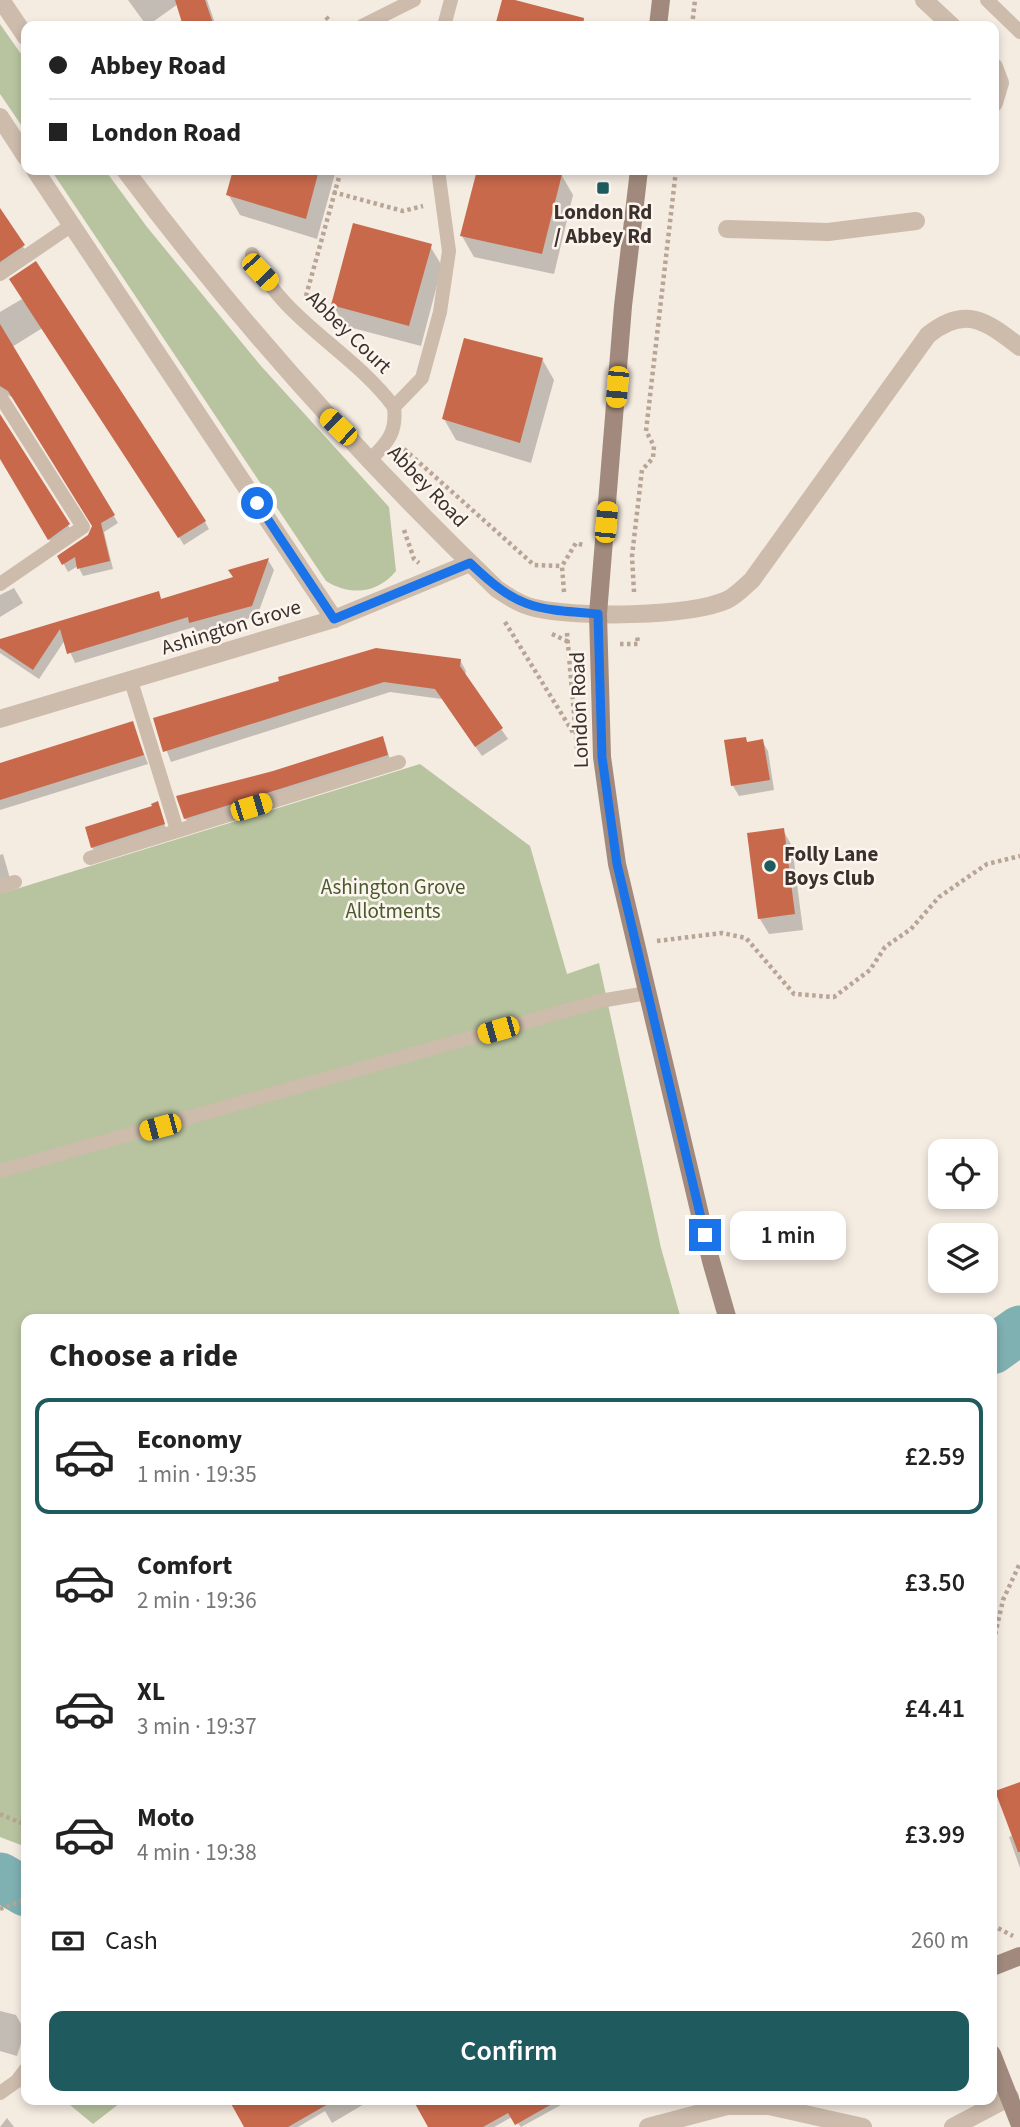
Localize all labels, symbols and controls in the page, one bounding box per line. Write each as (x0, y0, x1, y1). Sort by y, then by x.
text: Abbey Road (91, 47, 226, 84)
text: London Road (91, 114, 241, 151)
marker: London Rd / Abbey Rd (595, 180, 611, 196)
place label: London Rd / Abbey Rd (554, 197, 652, 251)
car (238, 249, 283, 295)
street label: Abbey Court (300, 284, 398, 380)
car (605, 365, 630, 409)
car (316, 405, 361, 449)
street label: Abbey Road (381, 438, 475, 534)
route start (241, 487, 273, 519)
car (594, 500, 619, 544)
street label: Ashington Grove (157, 592, 305, 662)
street label: London Road (562, 651, 596, 769)
car (228, 791, 275, 823)
place label: Folly Lane Boys Club (784, 839, 878, 893)
marker: Folly Lane Boys Club (762, 858, 778, 874)
park label: Ashington Grove Allotments (321, 872, 465, 926)
car (475, 1014, 522, 1046)
car (137, 1111, 184, 1143)
map controls (928, 1139, 998, 1293)
button: locate (928, 1139, 998, 1209)
callout: 1 min (730, 1210, 845, 1260)
route end (689, 1219, 721, 1251)
text: 1 min (761, 1219, 815, 1252)
button: layers (928, 1223, 998, 1293)
text: Choose a ride (49, 1333, 238, 1379)
text: Economy (137, 1421, 242, 1458)
icon: car (53, 1425, 116, 1488)
text: £2.59 (904, 1438, 965, 1475)
text: 1 min · 19:35 (137, 1458, 257, 1491)
text: Comfort (137, 1547, 232, 1584)
icon: car (53, 1551, 116, 1614)
text: £3.50 (904, 1564, 965, 1601)
text: 2 min · 19:36 (137, 1584, 257, 1617)
text: XL (137, 1673, 165, 1710)
icon: car (53, 1677, 116, 1740)
text: £4.41 (904, 1690, 965, 1727)
text: 3 min · 19:37 (137, 1710, 257, 1743)
text: Moto (137, 1799, 194, 1836)
icon: car (53, 1803, 116, 1866)
text: £3.99 (904, 1816, 965, 1853)
text: 4 min · 19:38 (137, 1836, 257, 1869)
icon: cash (49, 1922, 87, 1960)
text: Cash (105, 1922, 158, 1959)
text: 260 m (911, 1924, 969, 1957)
button: Confirm (49, 2011, 969, 2091)

